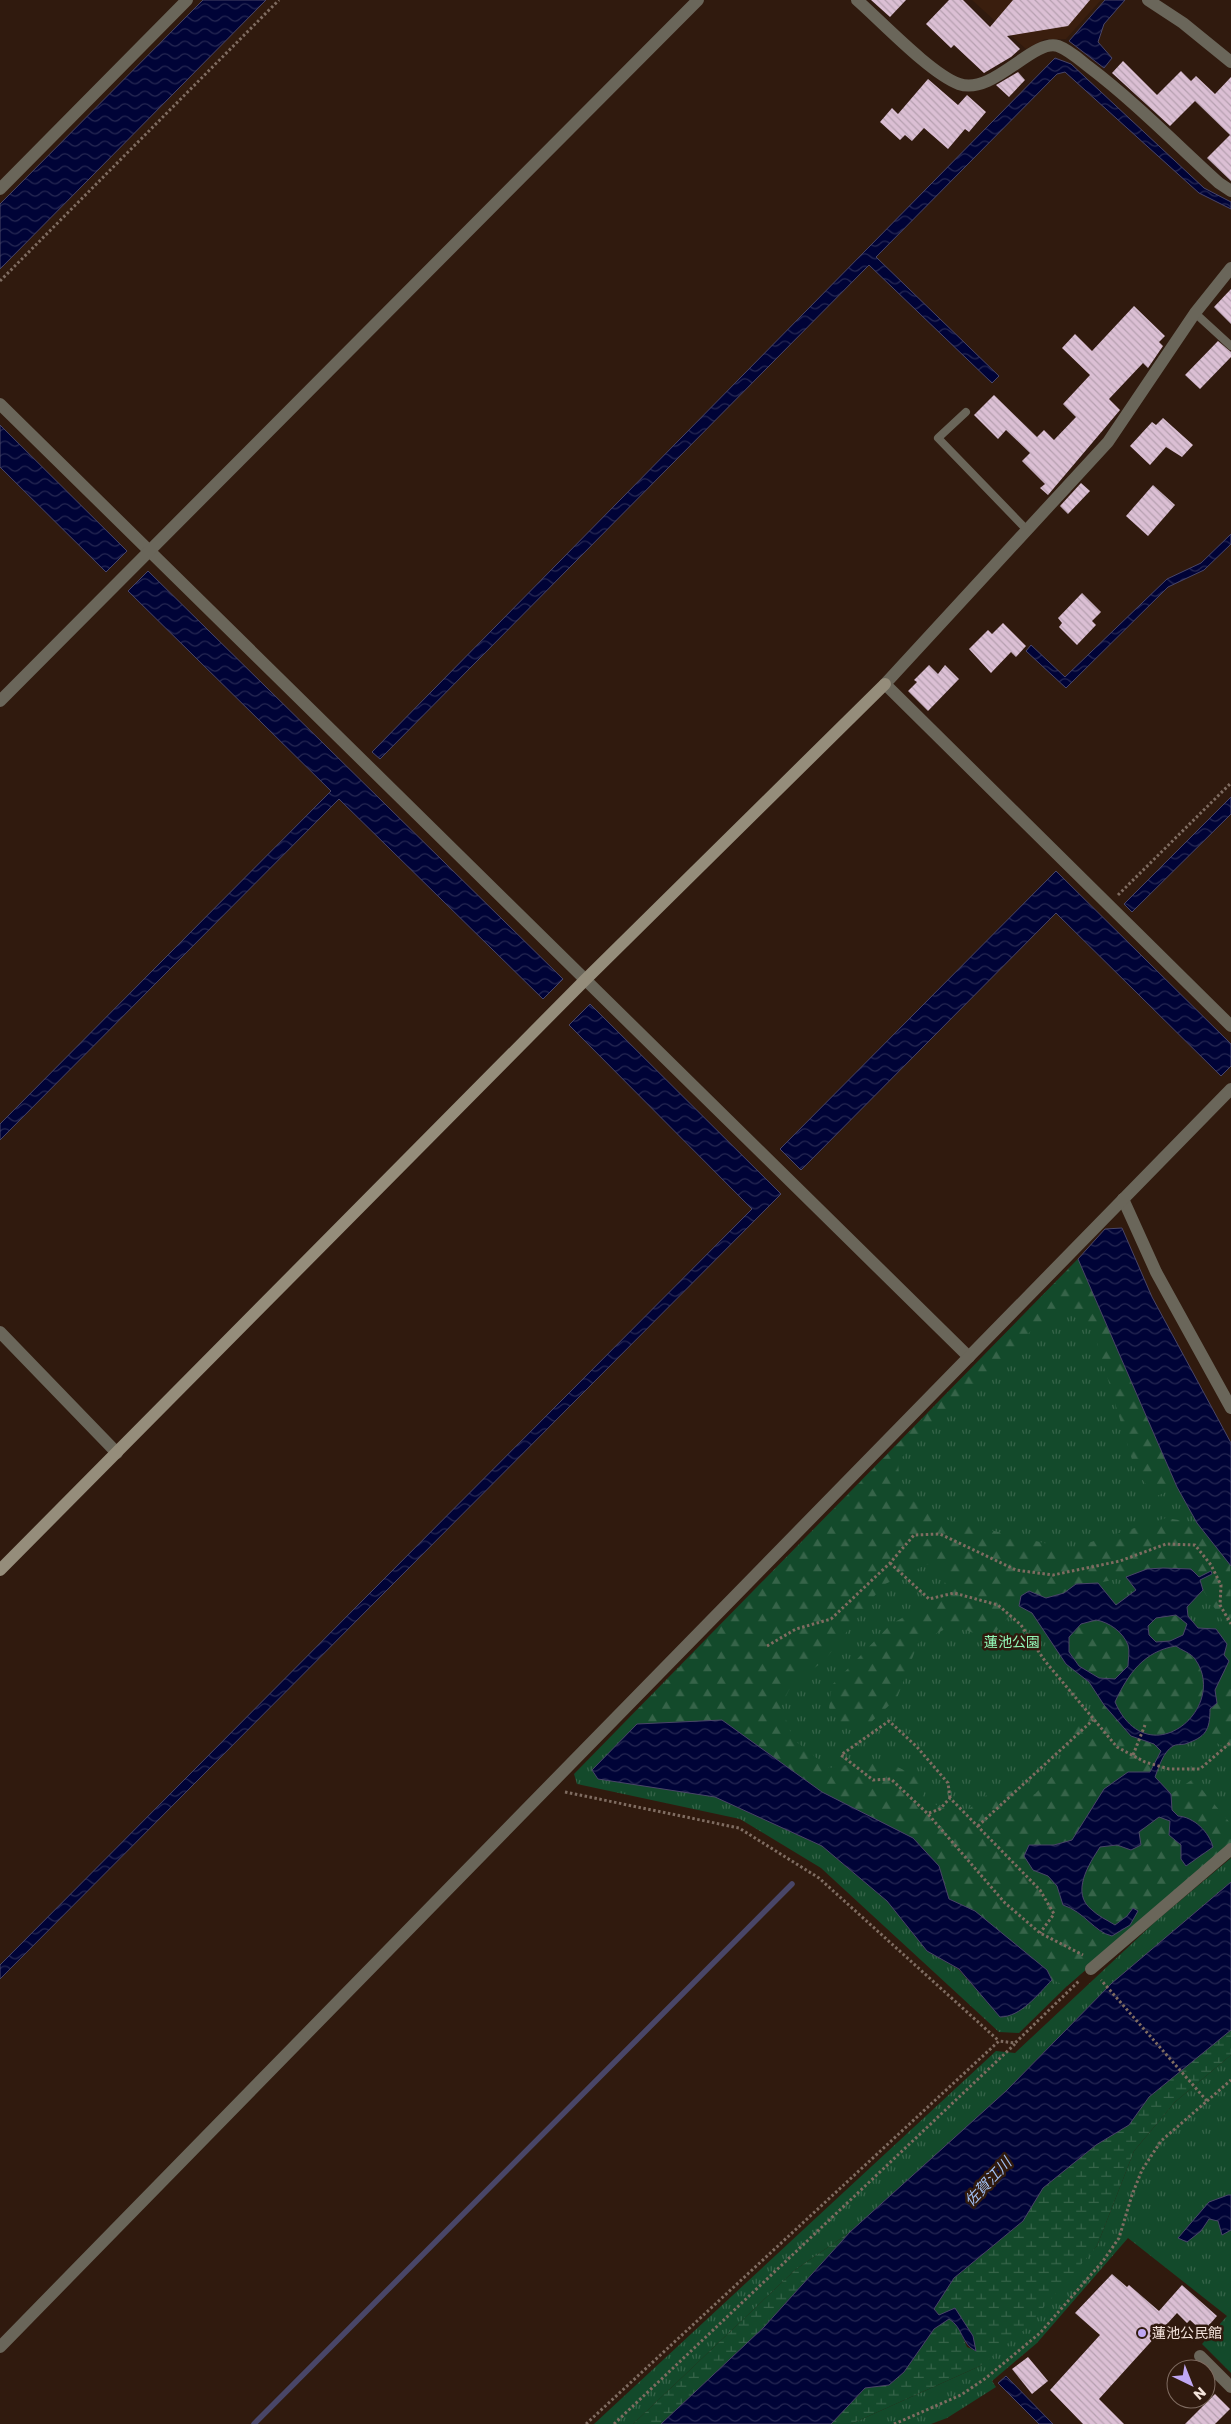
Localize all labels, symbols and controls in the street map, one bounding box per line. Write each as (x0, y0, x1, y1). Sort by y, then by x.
park label: 蓮池公園 (984, 1632, 1040, 1652)
water label: 佐賀江川 (959, 2151, 1017, 2211)
place label: 蓮池公民館 (1152, 2323, 1222, 2343)
marker: 蓮池公民館 (1136, 2327, 1148, 2339)
north arrow (1166, 2359, 1216, 2409)
text: N (1189, 2383, 1211, 2404)

